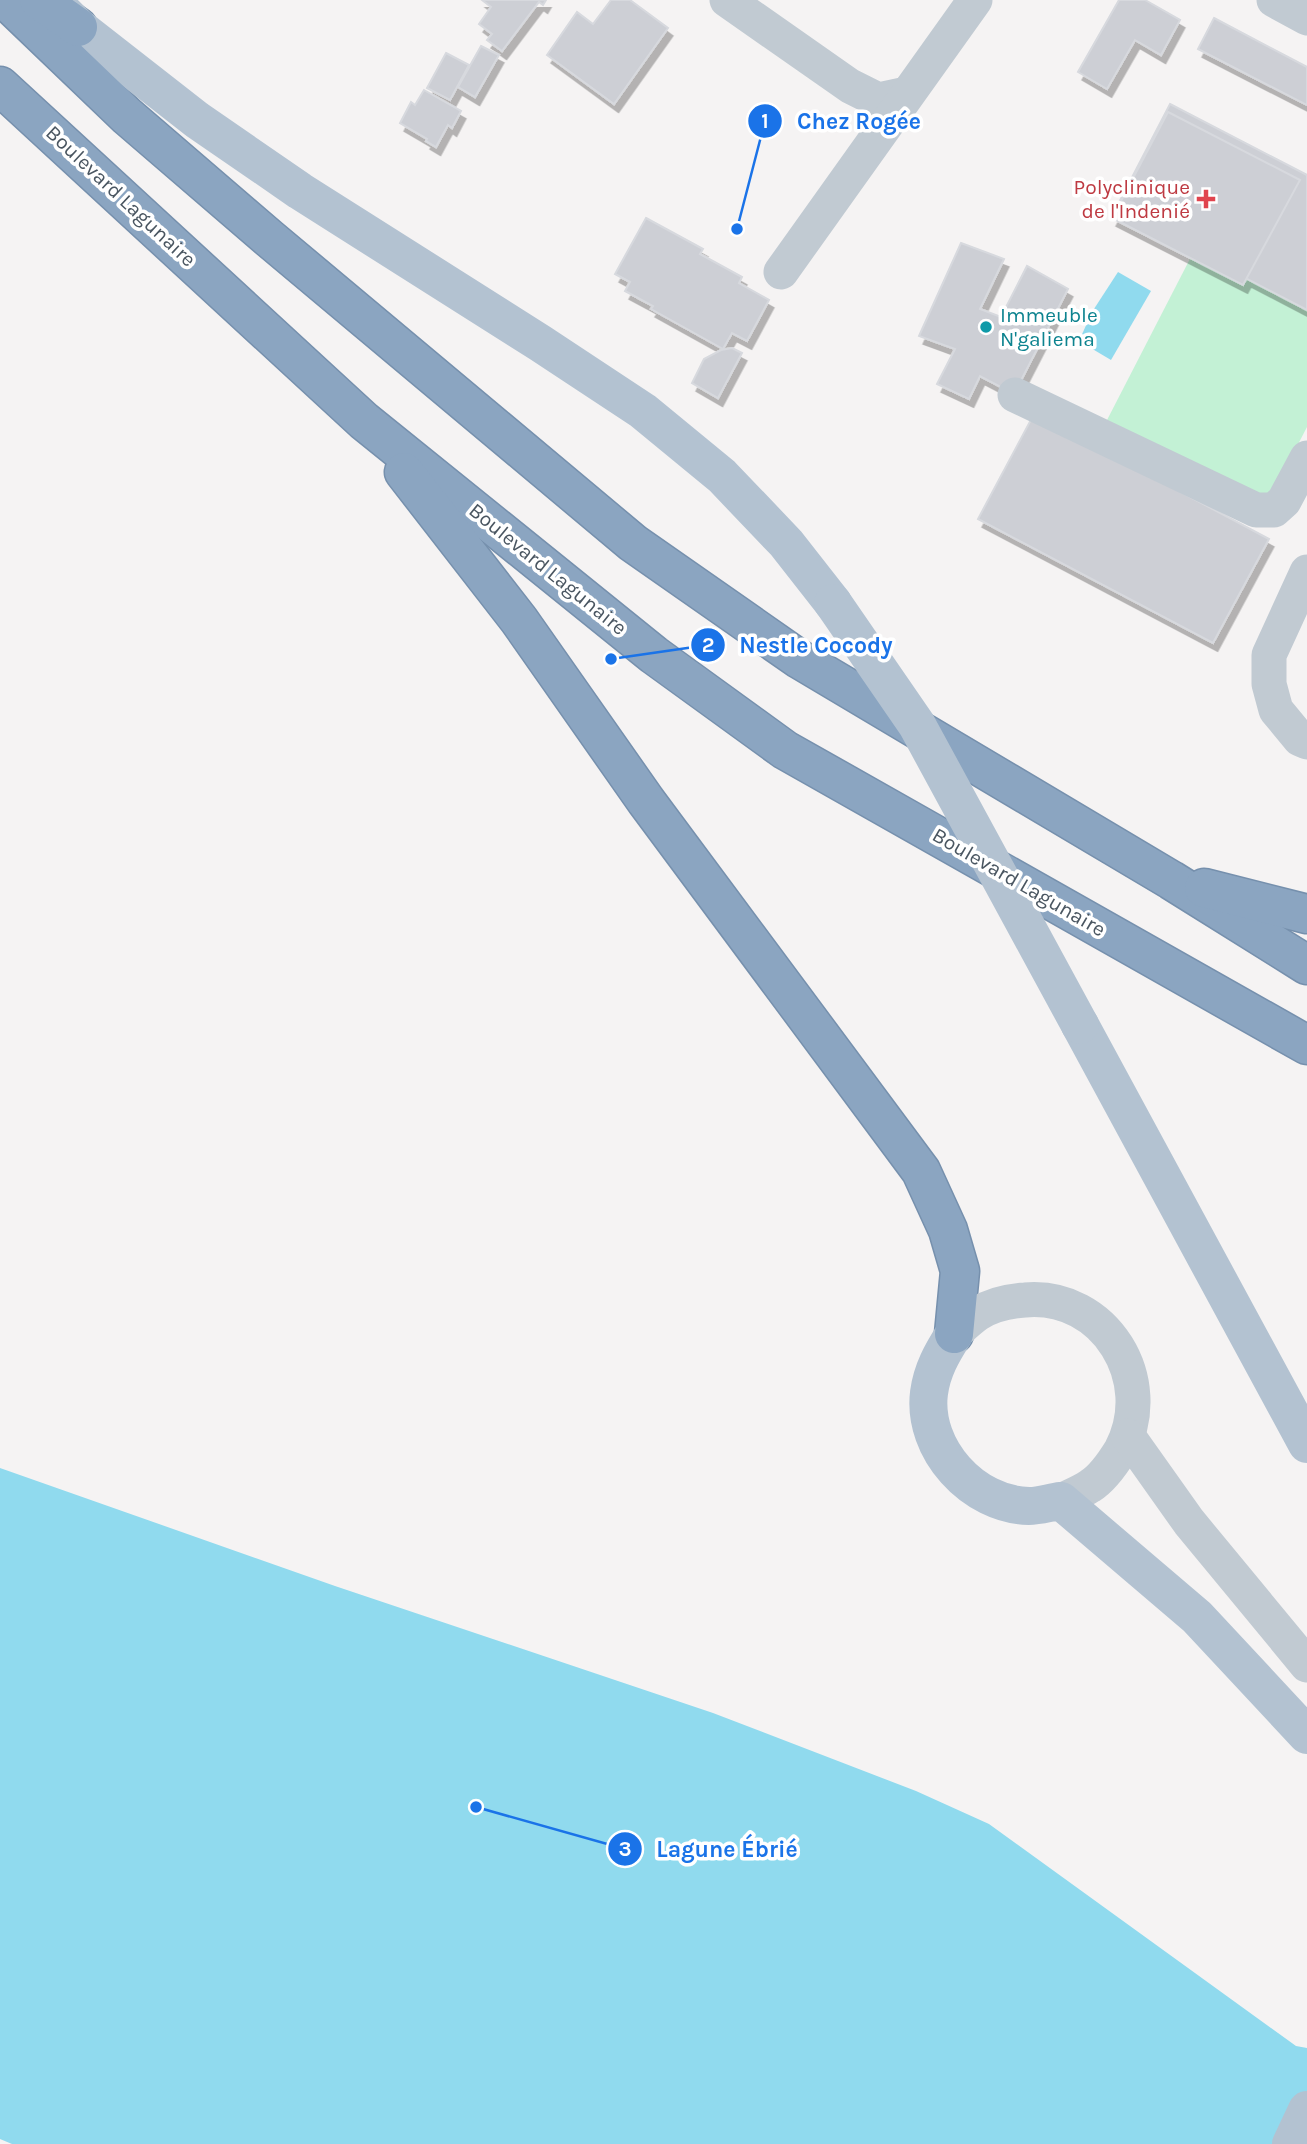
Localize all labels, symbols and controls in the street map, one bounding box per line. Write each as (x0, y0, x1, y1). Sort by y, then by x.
callout: Chez Rogée (748, 99, 935, 143)
text: Chez Rogée (797, 108, 921, 135)
text: 1 (761, 109, 769, 133)
street label: Boulevard Lagunaire (41, 120, 201, 272)
place label: Polyclinique de l'Indenié (1074, 175, 1190, 223)
marker: Polyclinique de l'Indenié (1196, 189, 1216, 209)
place label: Immeuble N'galiema (1000, 303, 1098, 351)
marker: Immeuble N'galiema (978, 319, 994, 335)
street label: Boulevard Lagunaire (464, 498, 632, 640)
callout: Nestle Cocody (690, 623, 907, 667)
text: Nestle Cocody (739, 632, 893, 659)
text: 2 (702, 633, 714, 657)
street label: Boulevard Lagunaire (928, 823, 1110, 941)
callout: Lagune Ébrié (607, 1827, 812, 1871)
text: Lagune Ébrié (656, 1833, 798, 1863)
text: 3 (618, 1837, 632, 1861)

